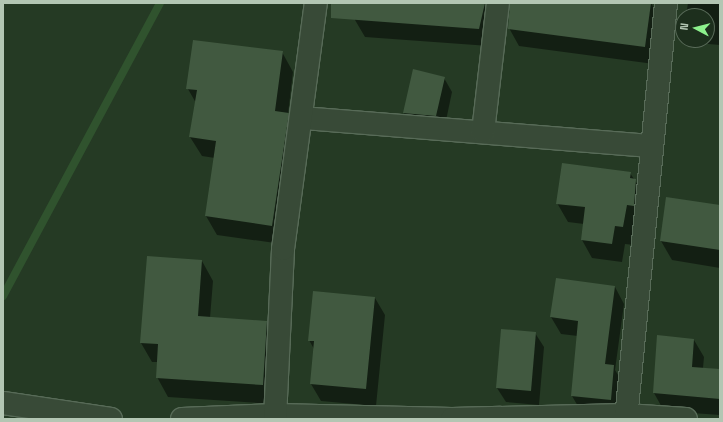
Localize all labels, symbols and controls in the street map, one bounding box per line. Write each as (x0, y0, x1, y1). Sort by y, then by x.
north arrow (675, 8, 715, 48)
text: N (677, 22, 691, 31)

